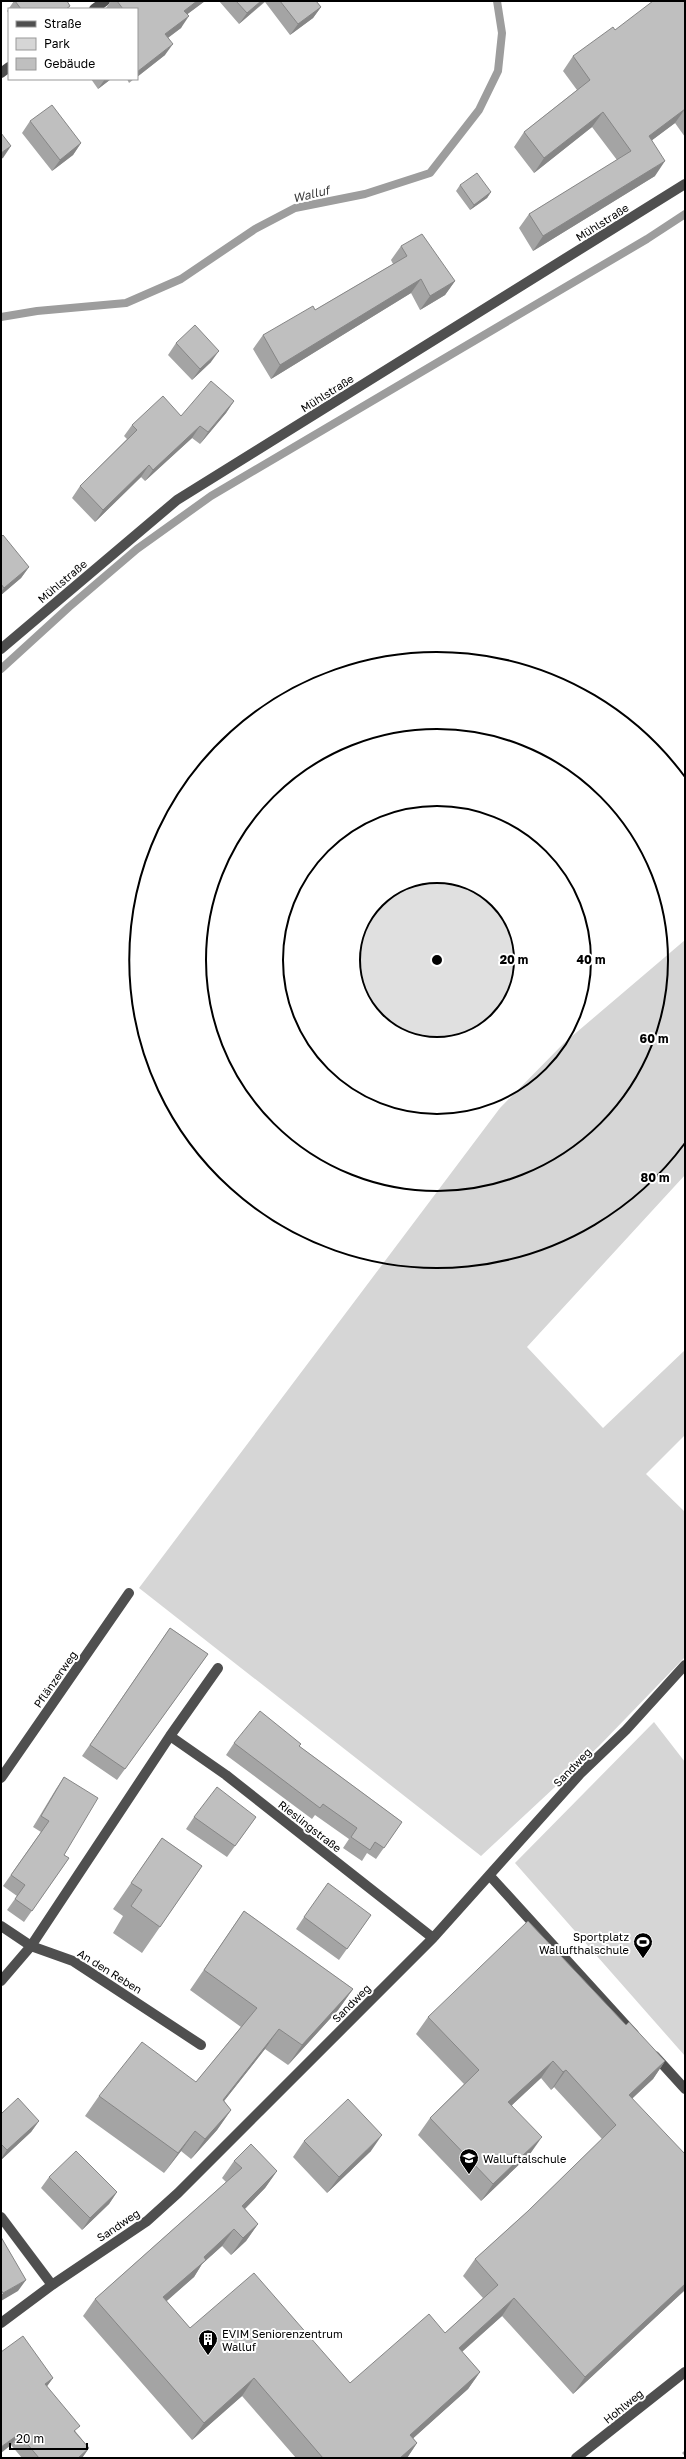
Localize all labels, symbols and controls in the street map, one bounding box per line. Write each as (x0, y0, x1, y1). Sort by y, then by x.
legend (8, 8, 138, 80)
text: Straße (44, 16, 82, 31)
text: Park (44, 36, 70, 51)
text: Gebäude (44, 56, 95, 71)
water label: Walluf (291, 182, 333, 206)
street label: Mühlstraße (573, 201, 631, 243)
street label: Mühlstraße (298, 372, 356, 414)
street label: Mühlstraße (35, 557, 89, 605)
text: 20 m (500, 952, 528, 967)
text: 40 m (577, 952, 605, 967)
centre of rings (430, 953, 444, 967)
text: 60 m (640, 1031, 668, 1046)
text: 80 m (641, 1170, 669, 1185)
street label: Pflänzerweg (31, 1648, 79, 1710)
street label: Sandweg (550, 1745, 594, 1789)
street label: Rieslingstraße (276, 1797, 344, 1855)
place label: Sportplatz Wallufthalschule (539, 1930, 629, 1956)
sports icon: Sportplatz Wallufthalschule (632, 1931, 654, 1959)
street label: An den Reben (76, 1946, 144, 1996)
street label: Sandweg (329, 1981, 373, 2025)
school or university icon: Walluftalschule (458, 2147, 480, 2175)
place label: Walluftalschule (483, 2152, 566, 2165)
street label: Sandweg (94, 2206, 142, 2244)
place label: EVIM Seniorenzentrum Walluf (222, 2327, 343, 2353)
building icon: EVIM Seniorenzentrum Walluf (197, 2328, 219, 2356)
street label: Hohlweg (601, 2386, 645, 2426)
scale bar (10, 2425, 87, 2451)
text: 20 m (16, 2431, 44, 2446)

